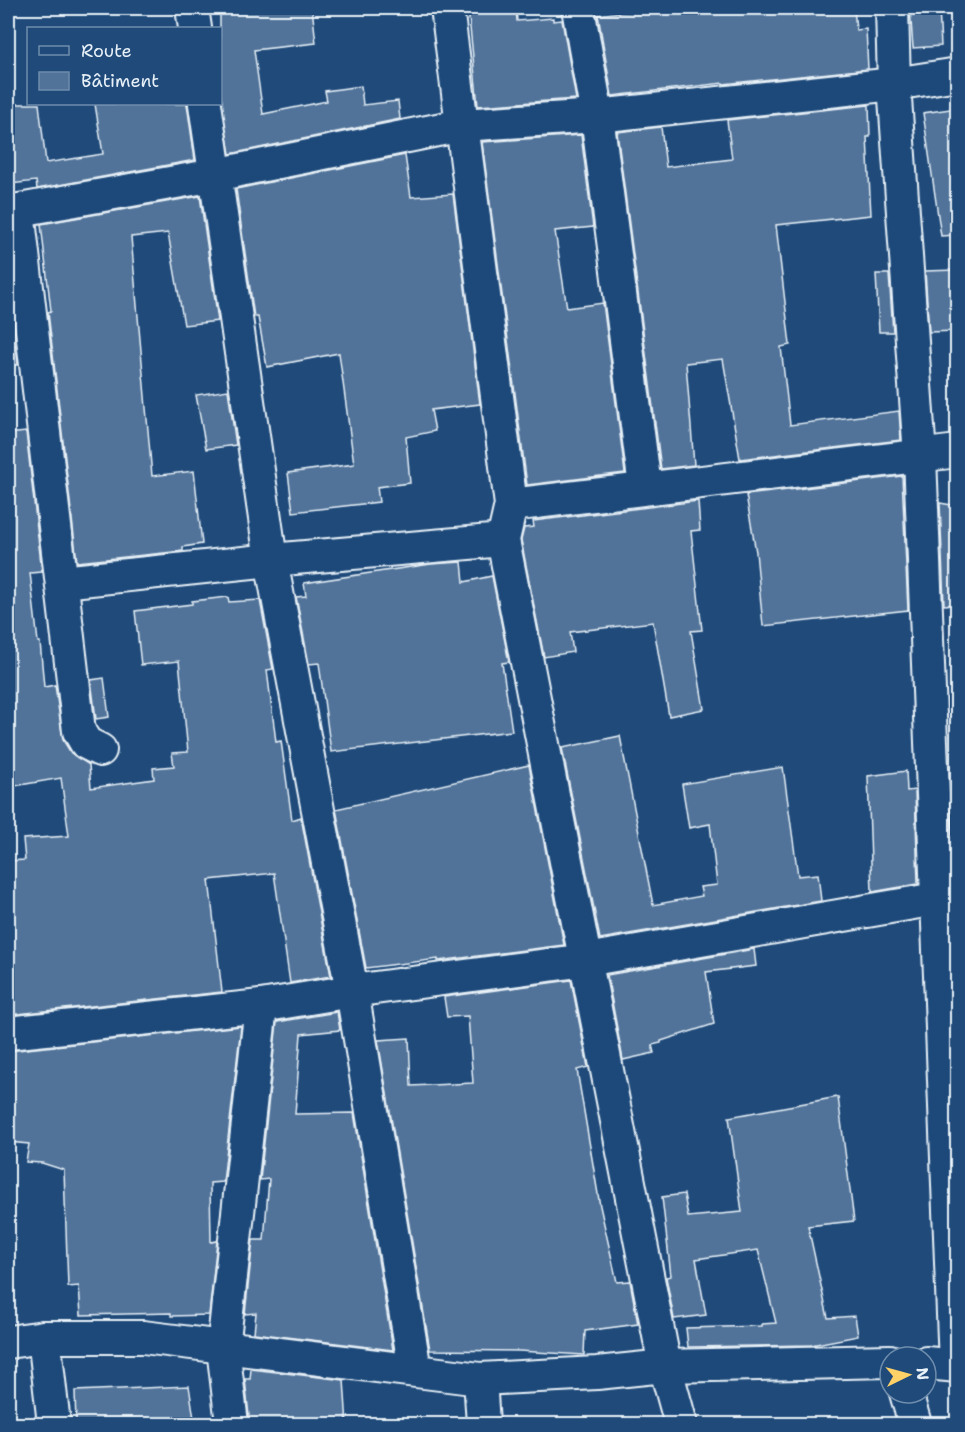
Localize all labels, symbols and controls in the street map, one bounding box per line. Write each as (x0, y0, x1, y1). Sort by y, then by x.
legend (27, 27, 222, 105)
text: Route (81, 39, 132, 63)
text: Bâtiment (81, 69, 159, 93)
north arrow (878, 1345, 938, 1405)
text: N (911, 1367, 933, 1381)

